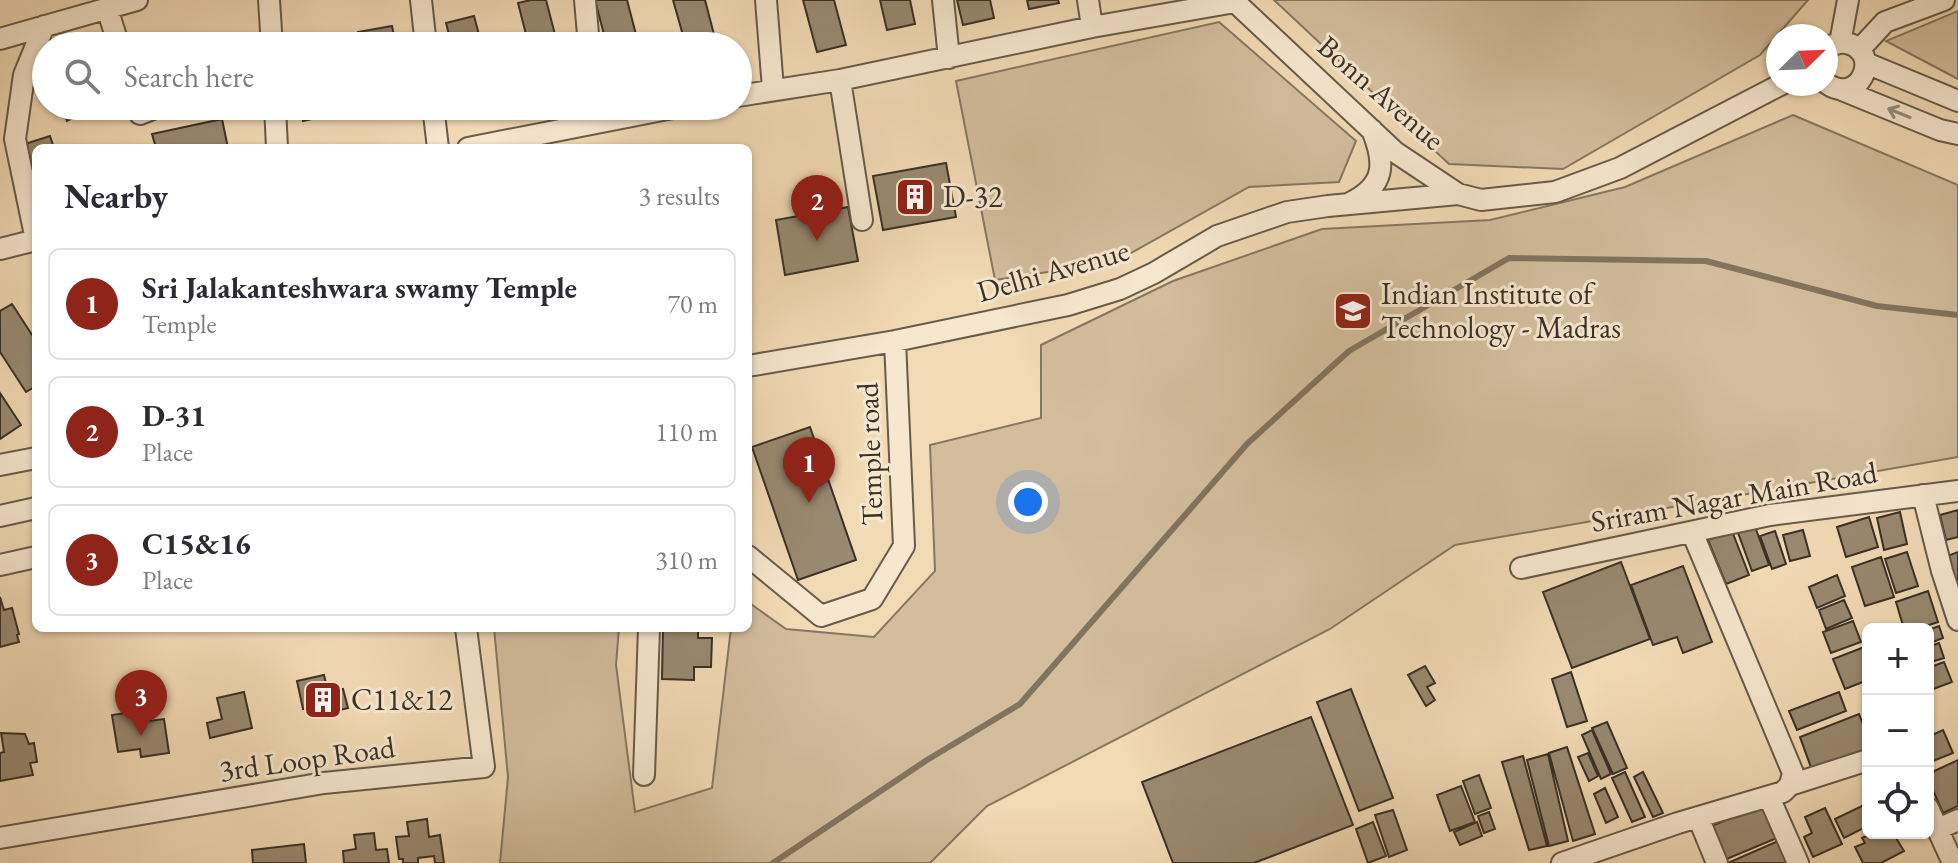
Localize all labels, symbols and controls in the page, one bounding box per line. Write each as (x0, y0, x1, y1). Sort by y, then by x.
north arrow (1766, 24, 1838, 96)
street label: Bonn Avenue (1310, 27, 1453, 159)
search box (32, 32, 752, 120)
icon: search (60, 54, 104, 98)
text: Search here (124, 57, 254, 96)
one-way arrow (1887, 105, 1912, 119)
text: Nearby (64, 174, 168, 218)
pin: 2 (791, 175, 843, 241)
building icon: D-32 (894, 176, 936, 218)
place label: D-32 (943, 177, 1003, 216)
text: 3 results (639, 179, 720, 213)
street label: Delhi Avenue (972, 230, 1133, 311)
text: Sri Jalakanteshwara swamy Temple (142, 268, 577, 307)
place label: Indian Institute of Technology - Madras (1381, 274, 1621, 347)
text: 1 (85, 287, 99, 321)
text: 70 m (668, 287, 718, 321)
school or university icon: Indian Institute of Technology - Madras (1332, 290, 1374, 332)
text: Temple (142, 307, 217, 341)
street label: Temple road (847, 381, 891, 526)
text: D-31 (142, 396, 206, 435)
text: 2 (85, 415, 99, 449)
text: 110 m (655, 415, 718, 449)
text: Place (142, 435, 193, 469)
pin: 1 (783, 437, 835, 503)
street label: Sriram Nagar Main Road (1588, 452, 1881, 541)
your location (1008, 482, 1048, 522)
text: C15&16 (142, 524, 251, 563)
text: 3 (85, 543, 99, 577)
text: 310 m (655, 543, 718, 577)
text: Place (142, 563, 193, 597)
map controls (1862, 623, 1934, 839)
button: + (1862, 623, 1934, 695)
pin: 3 (115, 670, 167, 736)
building icon: C11&12 (302, 679, 344, 721)
place label: C11&12 (351, 680, 453, 719)
button: − (1862, 695, 1934, 767)
street label: 3rd Loop Road (216, 727, 398, 790)
button: locate (1862, 767, 1934, 839)

